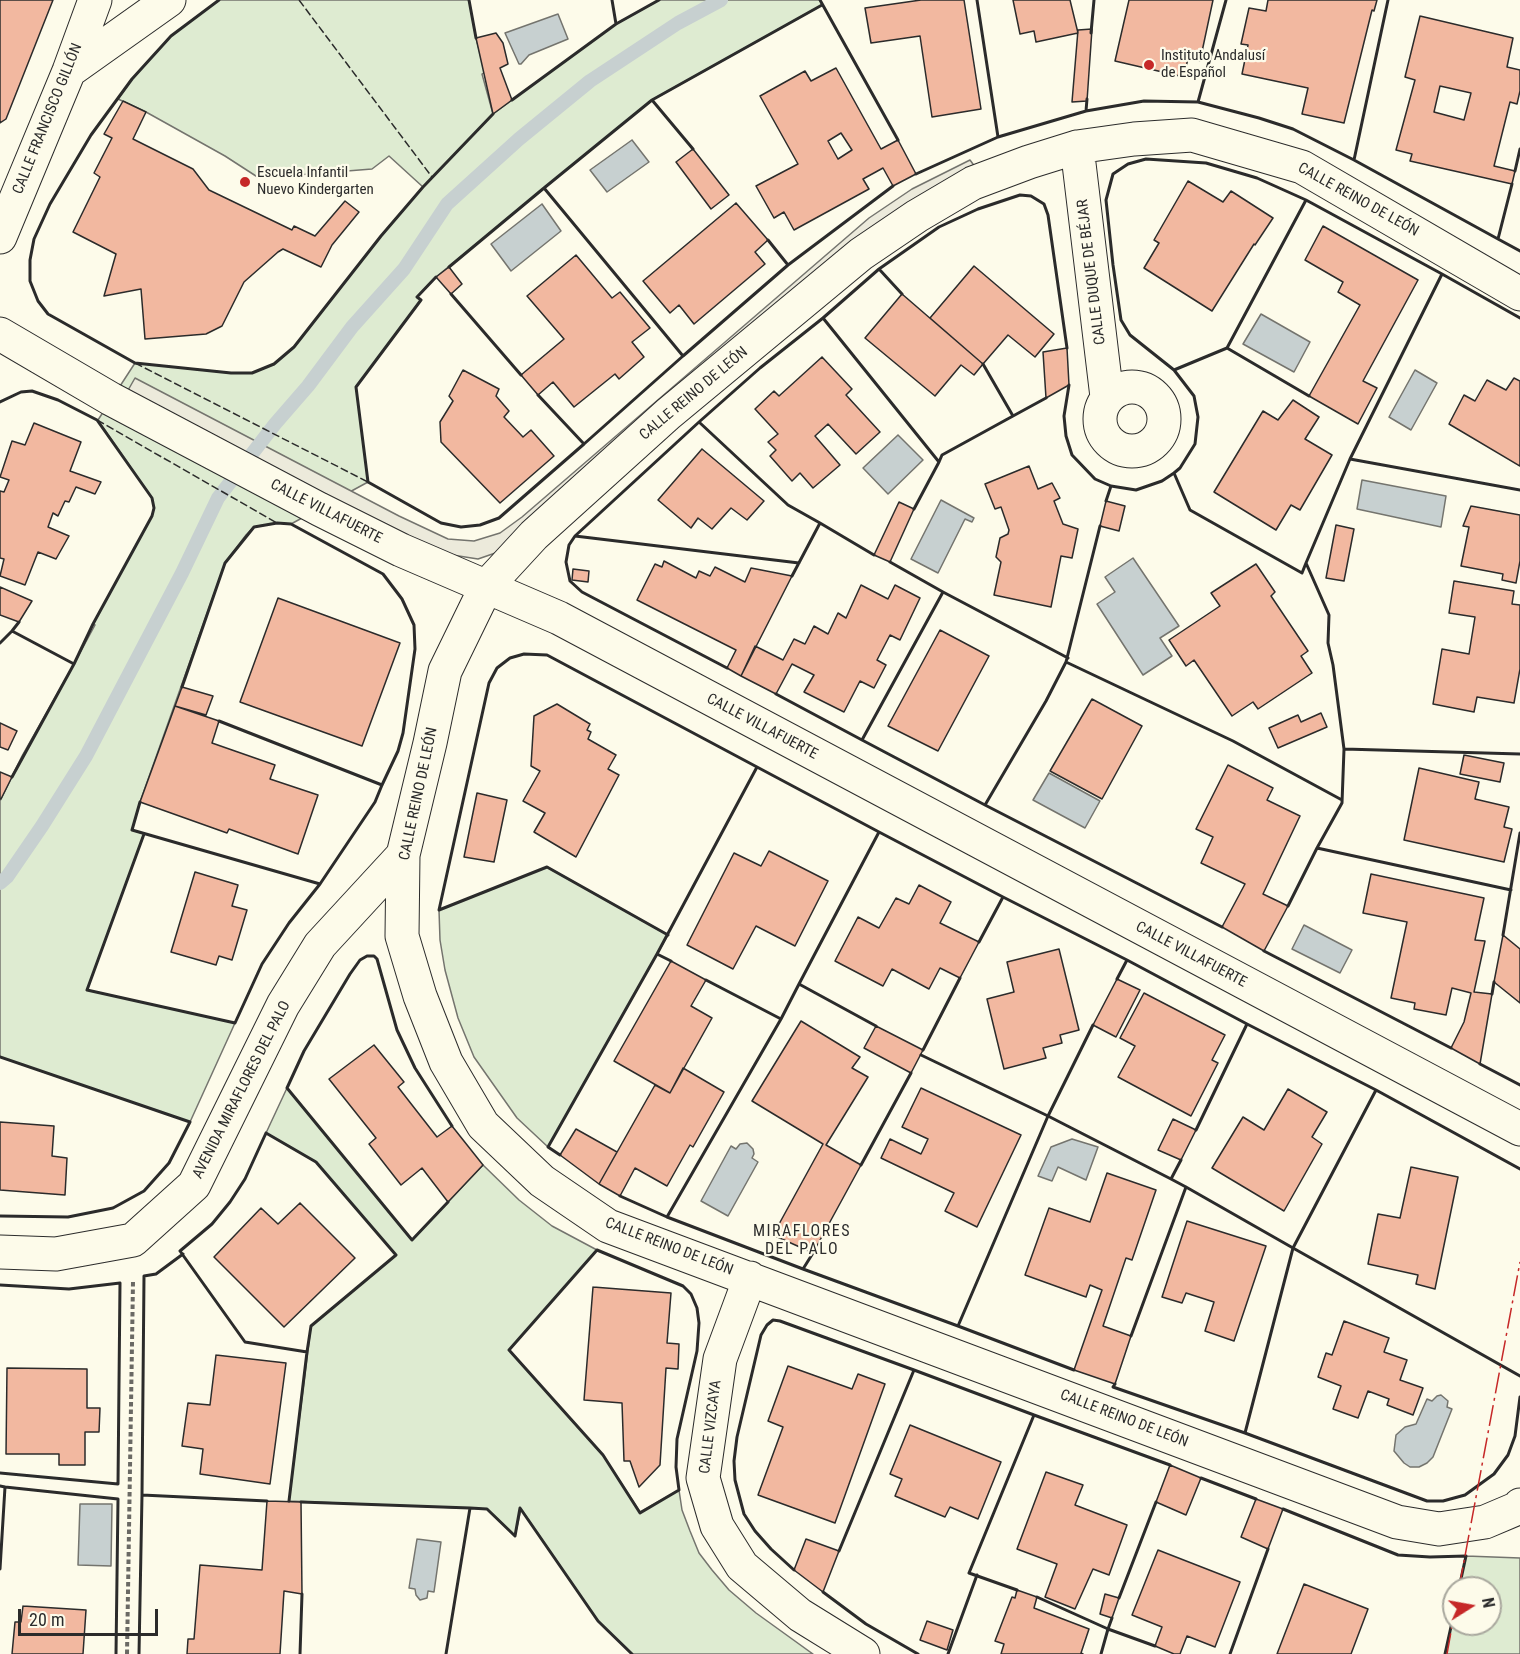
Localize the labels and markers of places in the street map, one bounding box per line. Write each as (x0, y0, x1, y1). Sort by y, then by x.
place label: Instituto Andalusí de Español (1161, 47, 1265, 82)
marker: Instituto Andalusí de Español (1142, 58, 1156, 72)
place label: Escuela Infantil Nuevo Kindergarten (257, 164, 374, 199)
marker: Escuela Infantil Nuevo Kindergarten (238, 175, 252, 189)

